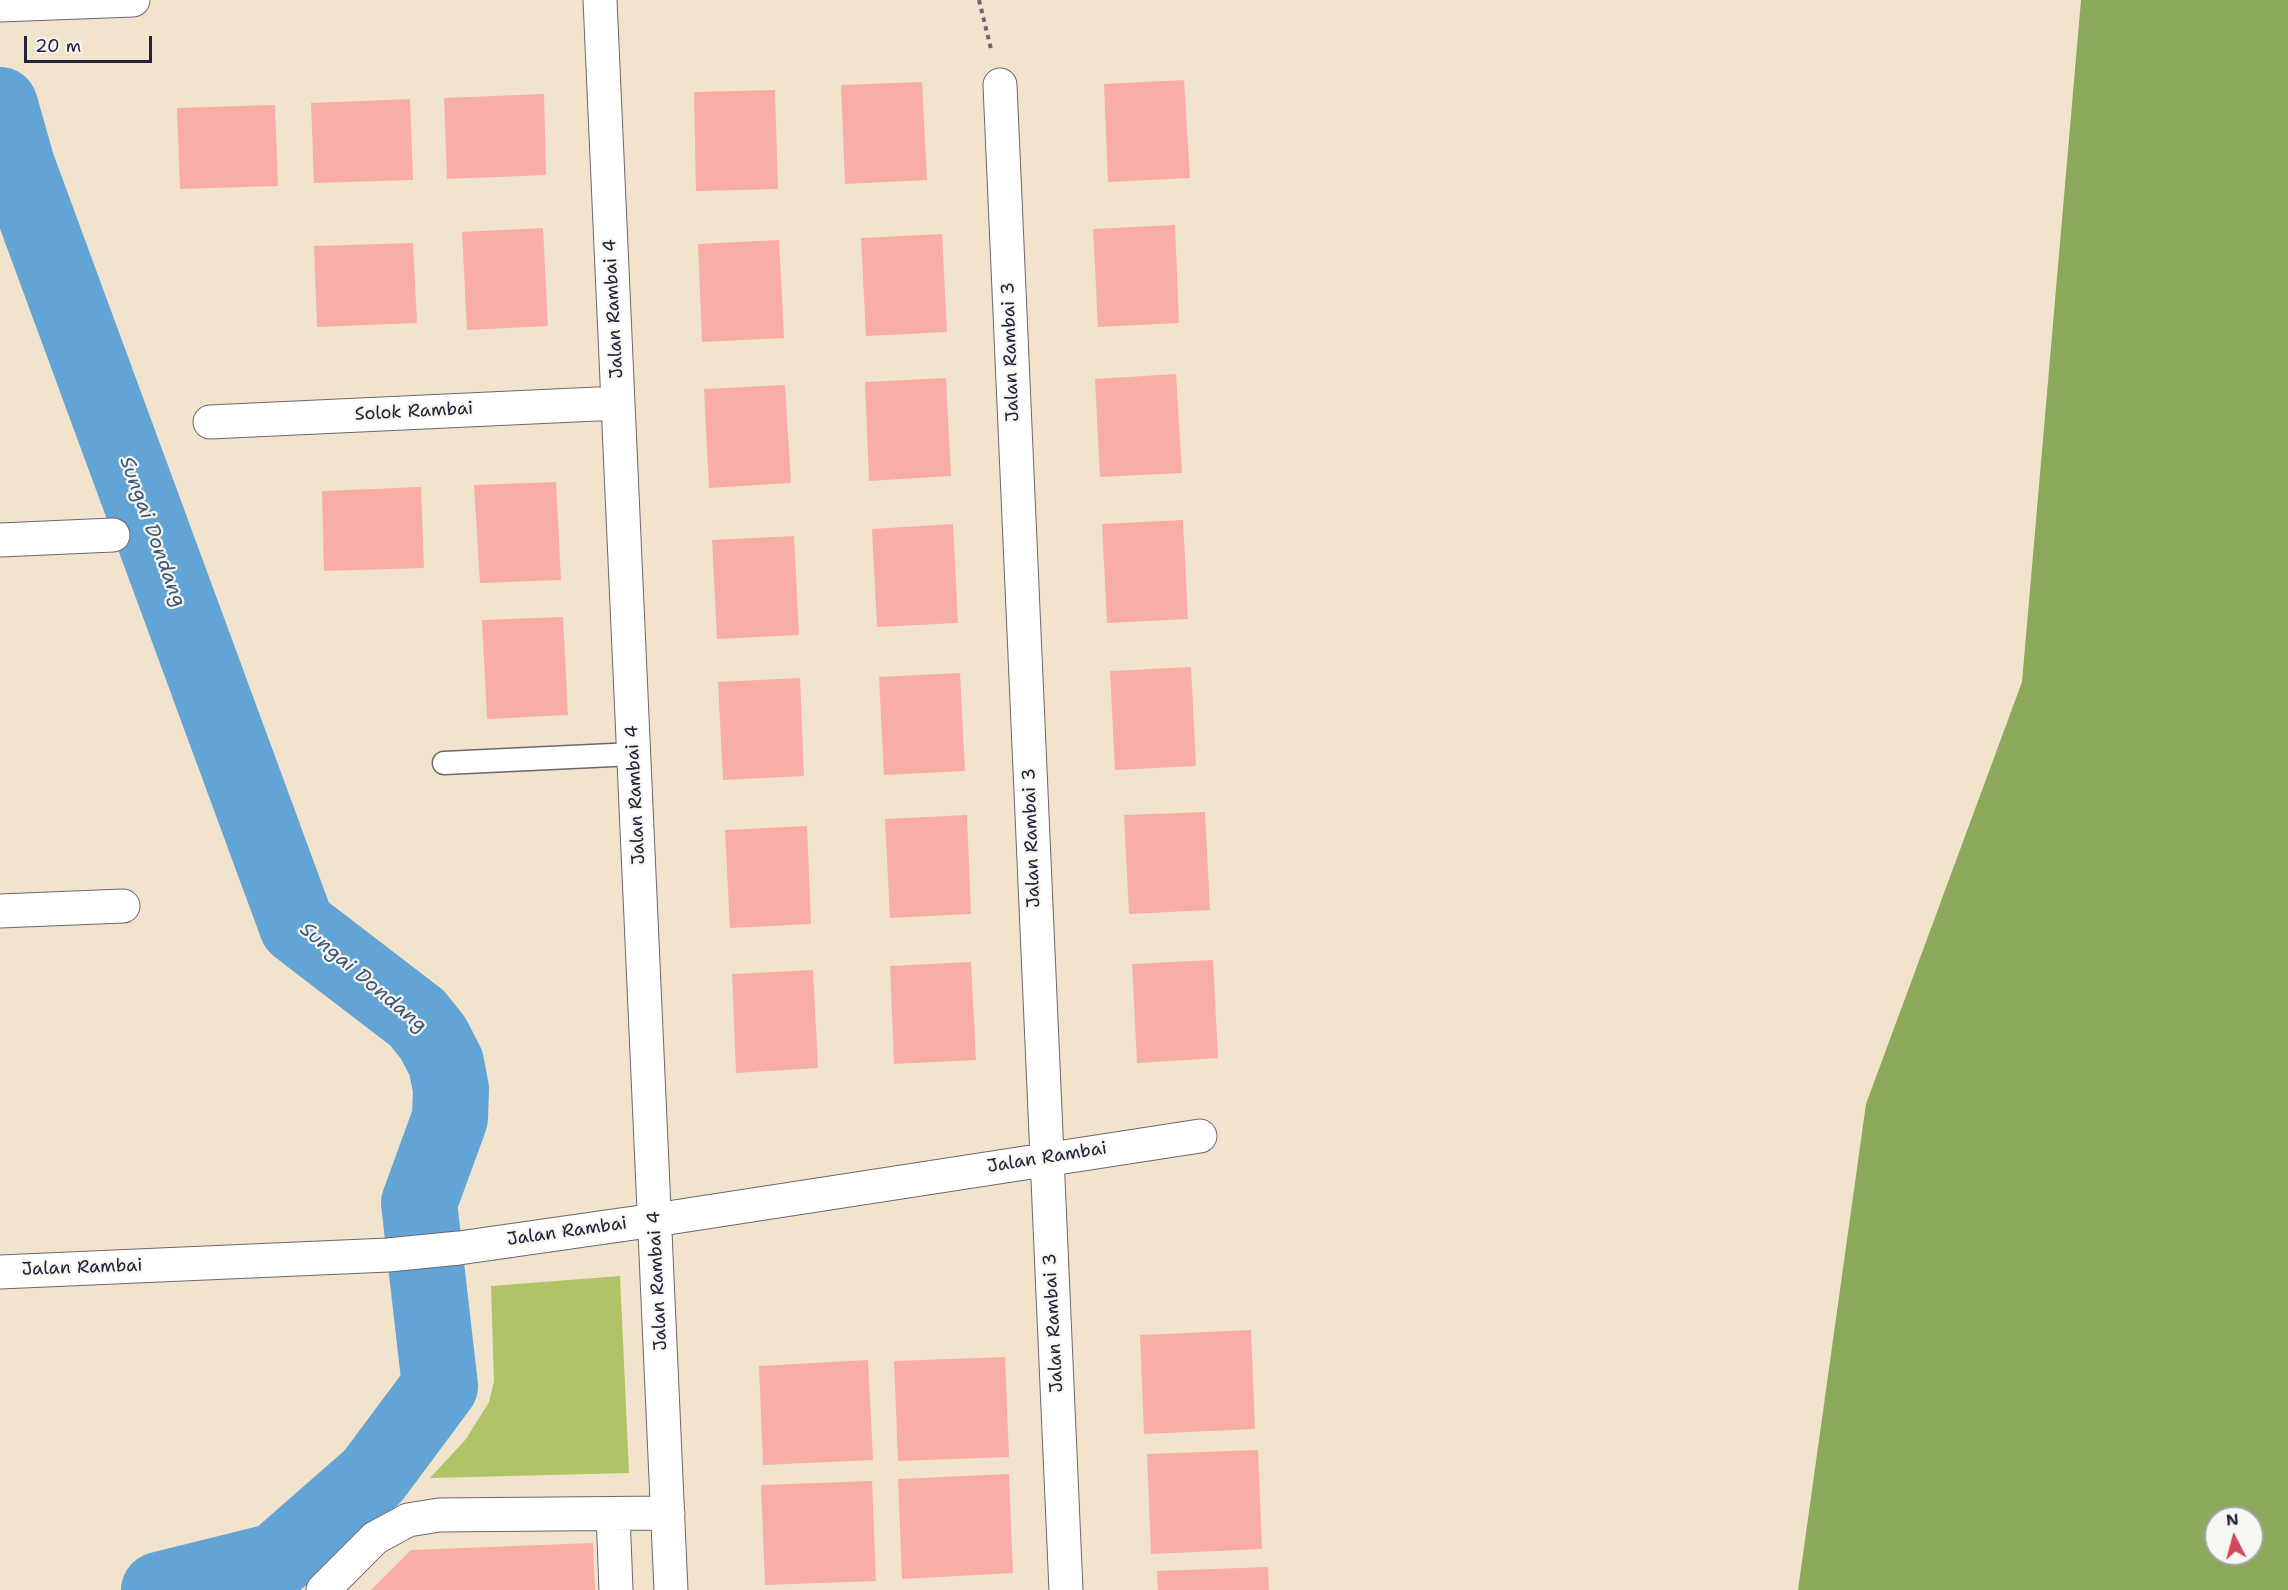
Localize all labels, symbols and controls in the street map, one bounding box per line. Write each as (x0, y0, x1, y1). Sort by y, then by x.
scale bar (27, 24, 154, 62)
text: 20 m (35, 34, 81, 58)
street label: Jalan Rambai 4 (600, 239, 628, 379)
street label: Jalan Rambai 3 (998, 282, 1024, 422)
street label: Solok Rambai (354, 398, 474, 426)
water label: Sungai Dondang (114, 453, 190, 611)
street label: Jalan Rambai 4 (622, 725, 650, 865)
street label: Jalan Rambai 3 (1019, 768, 1045, 908)
water label: Sungai Dondang (295, 918, 431, 1038)
street label: Jalan Rambai (986, 1138, 1108, 1178)
street label: Jalan Rambai 4 (644, 1211, 672, 1351)
street label: Jalan Rambai (506, 1213, 628, 1251)
street label: Jalan Rambai 3 (1040, 1253, 1068, 1393)
street label: Jalan Rambai (21, 1255, 143, 1281)
north arrow (2204, 1506, 2264, 1566)
text: N (2225, 1508, 2240, 1531)

